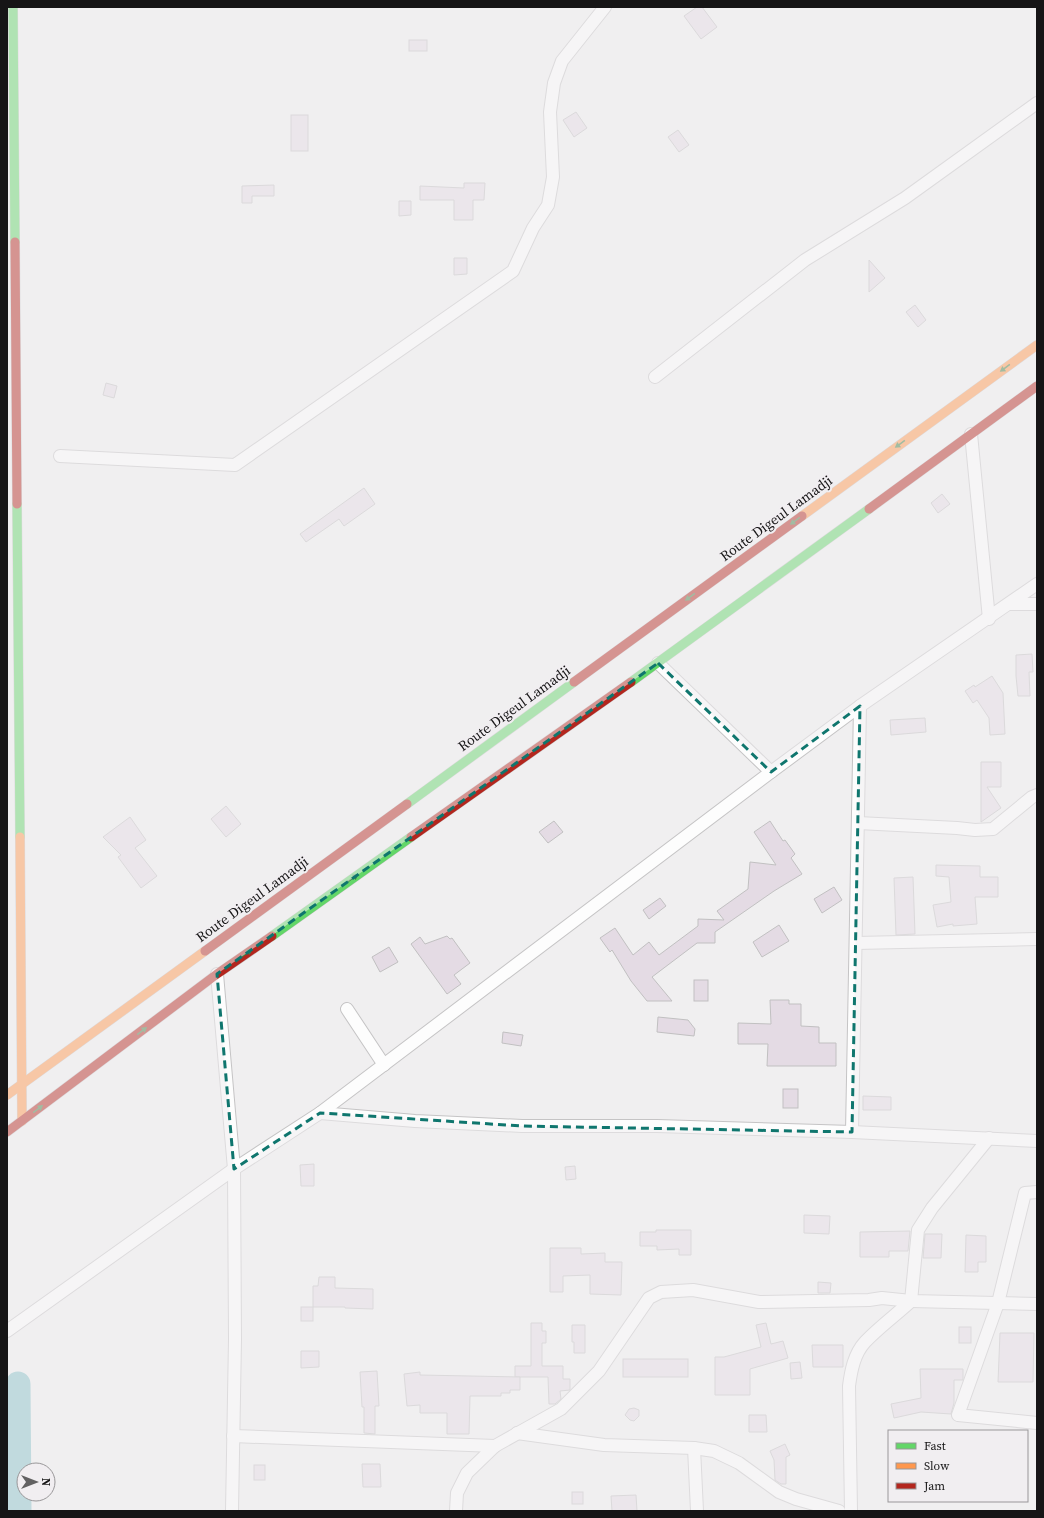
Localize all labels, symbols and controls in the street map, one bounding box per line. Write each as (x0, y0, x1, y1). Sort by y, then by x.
one-way arrow (1000, 363, 1011, 372)
one-way arrow (895, 440, 906, 448)
street label: Route Digeul Lamadji (716, 470, 836, 566)
one-way arrow (790, 517, 801, 525)
one-way arrow (685, 593, 696, 601)
street label: Route Digeul Lamadji (454, 660, 574, 756)
street label: Route Digeul Lamadji (192, 851, 312, 947)
one-way arrow (348, 874, 358, 882)
one-way arrow (242, 949, 252, 957)
one-way arrow (137, 1026, 148, 1035)
one-way arrow (33, 1104, 44, 1113)
legend (888, 1430, 1028, 1502)
text: Fast (924, 1438, 946, 1454)
text: Slow (924, 1458, 950, 1474)
north arrow (16, 1462, 56, 1502)
text: N (38, 1478, 53, 1486)
text: Jam (923, 1478, 945, 1494)

